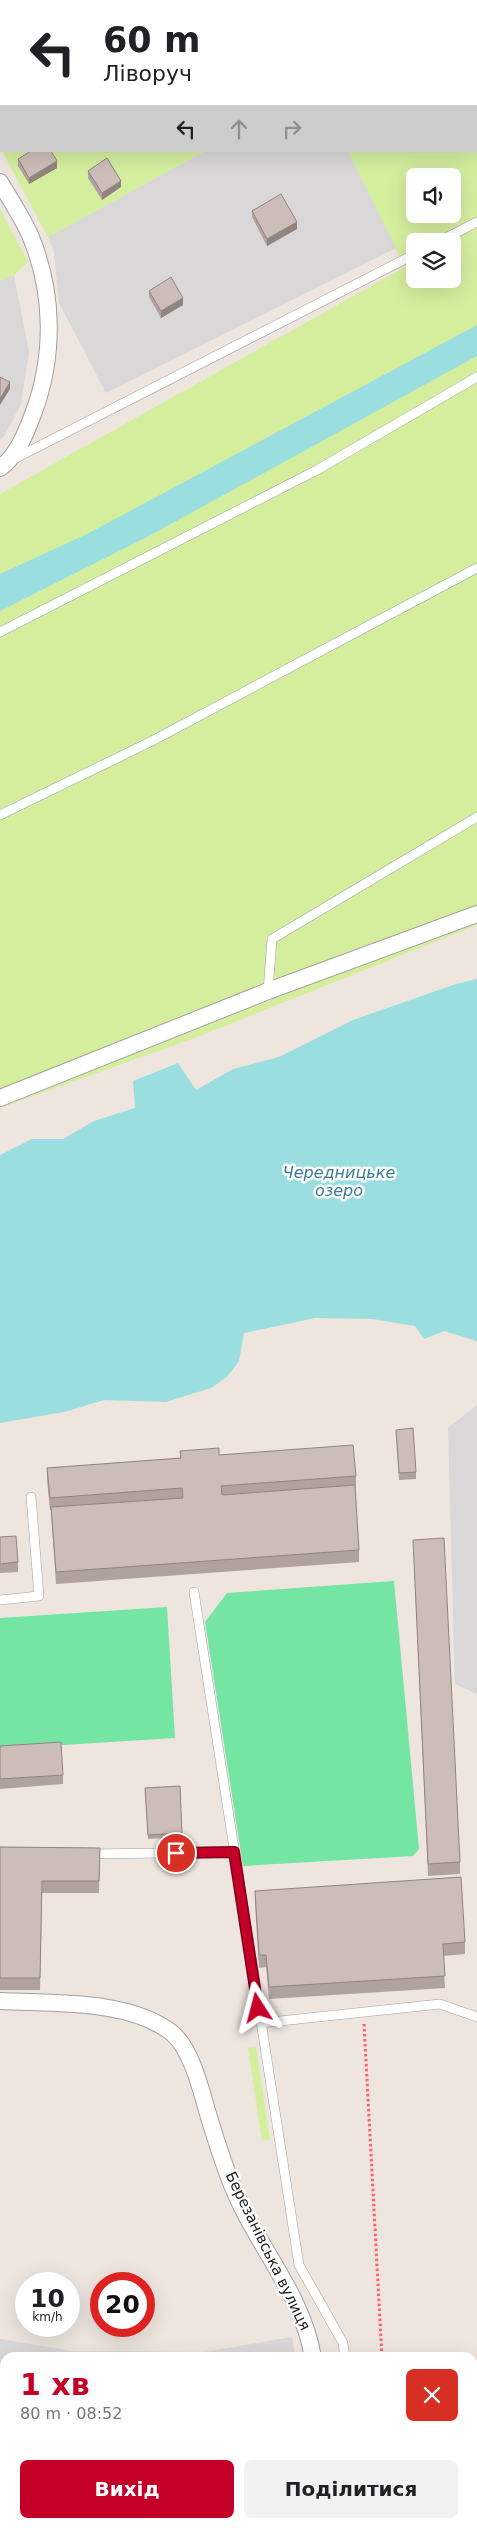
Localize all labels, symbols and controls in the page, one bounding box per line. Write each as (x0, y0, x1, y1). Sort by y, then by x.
icon: left (20, 20, 85, 85)
text: 60 m (103, 20, 200, 60)
text: Ліворуч (103, 61, 192, 86)
icon: left (172, 115, 200, 143)
icon: ahead (225, 115, 253, 143)
icon: right (278, 115, 306, 143)
map controls (406, 168, 461, 288)
button: sound (406, 168, 461, 223)
button: layers (406, 233, 461, 288)
water label: Чередницьке озеро (283, 1163, 395, 1200)
pin (155, 1832, 197, 1874)
icon: arrive (162, 1839, 190, 1867)
position arrow (231, 1981, 283, 2033)
street label: Березанівська вулиця (222, 2169, 314, 2333)
speed limit sign: 20 (90, 2272, 155, 2337)
text: 10 (30, 2284, 65, 2313)
text: km/h (32, 2310, 63, 2324)
text: 1 хв (20, 2367, 90, 2402)
button: close (406, 2369, 458, 2421)
text: 80 m · 08:52 (20, 2404, 122, 2423)
button: Вихід (20, 2460, 234, 2518)
button: Поділитися (244, 2460, 458, 2518)

